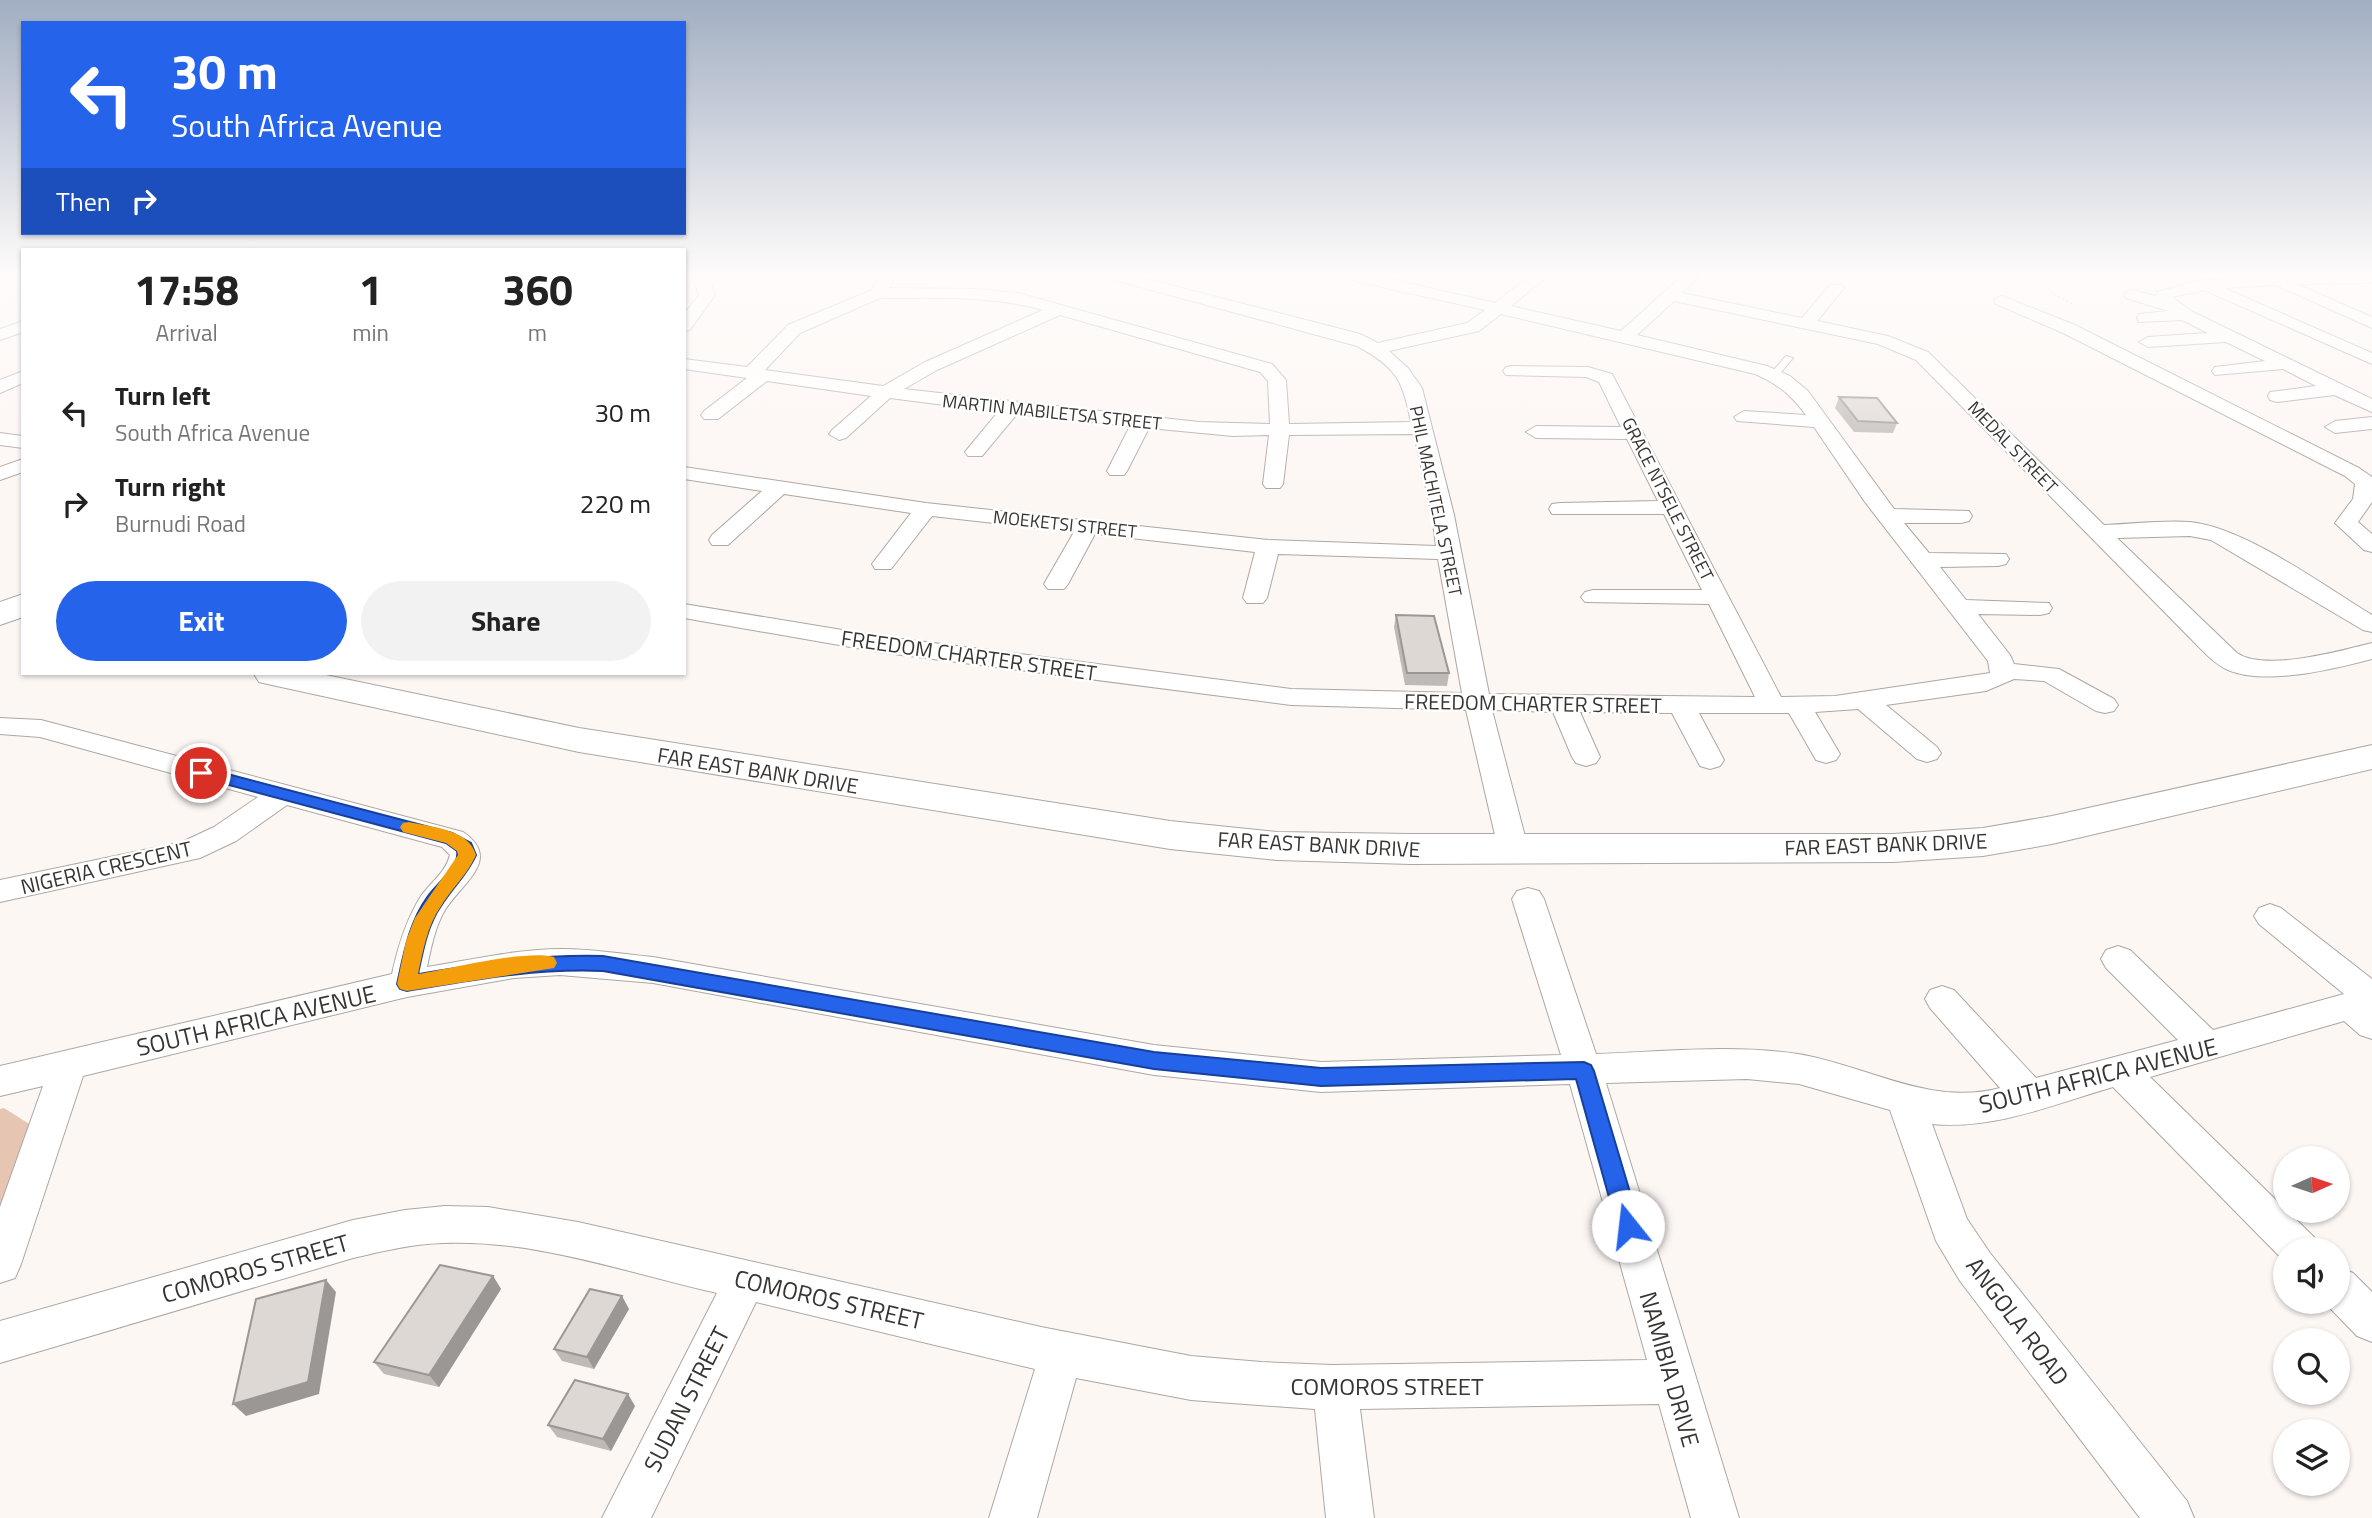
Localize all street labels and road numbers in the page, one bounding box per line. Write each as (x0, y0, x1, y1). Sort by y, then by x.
street label: MARTIN MABILETSA STREET (941, 387, 1163, 437)
street label: MEDAL STREET (1962, 395, 2065, 500)
street label: PHIL MACHITELA STREET (1403, 403, 1470, 599)
street label: GRACE NTSELE STREET (1615, 413, 1721, 586)
street label: MOEKETSI STREET (992, 503, 1139, 545)
street label: FREEDOM CHARTER STREET (839, 621, 1099, 689)
street label: FREEDOM CHARTER STREET (1404, 685, 1662, 721)
street label: FAR EAST BANK DRIVE (655, 738, 861, 802)
street label: FAR EAST BANK DRIVE (1217, 823, 1421, 865)
street label: FAR EAST BANK DRIVE (1784, 824, 1988, 864)
street label: NIGERIA CRESCENT (17, 832, 195, 902)
street label: SOUTH AFRICA AVENUE (133, 975, 379, 1065)
street label: SOUTH AFRICA AVENUE (1975, 1028, 2221, 1122)
street label: COMOROS STREET (157, 1224, 353, 1312)
street label: ANGOLA ROAD (1958, 1249, 2078, 1393)
street label: COMOROS STREET (731, 1260, 927, 1338)
street label: NAMIBIA DRIVE (1631, 1287, 1709, 1451)
street label: SUDAN STREET (634, 1320, 738, 1478)
street label: COMOROS STREET (1290, 1368, 1484, 1404)

